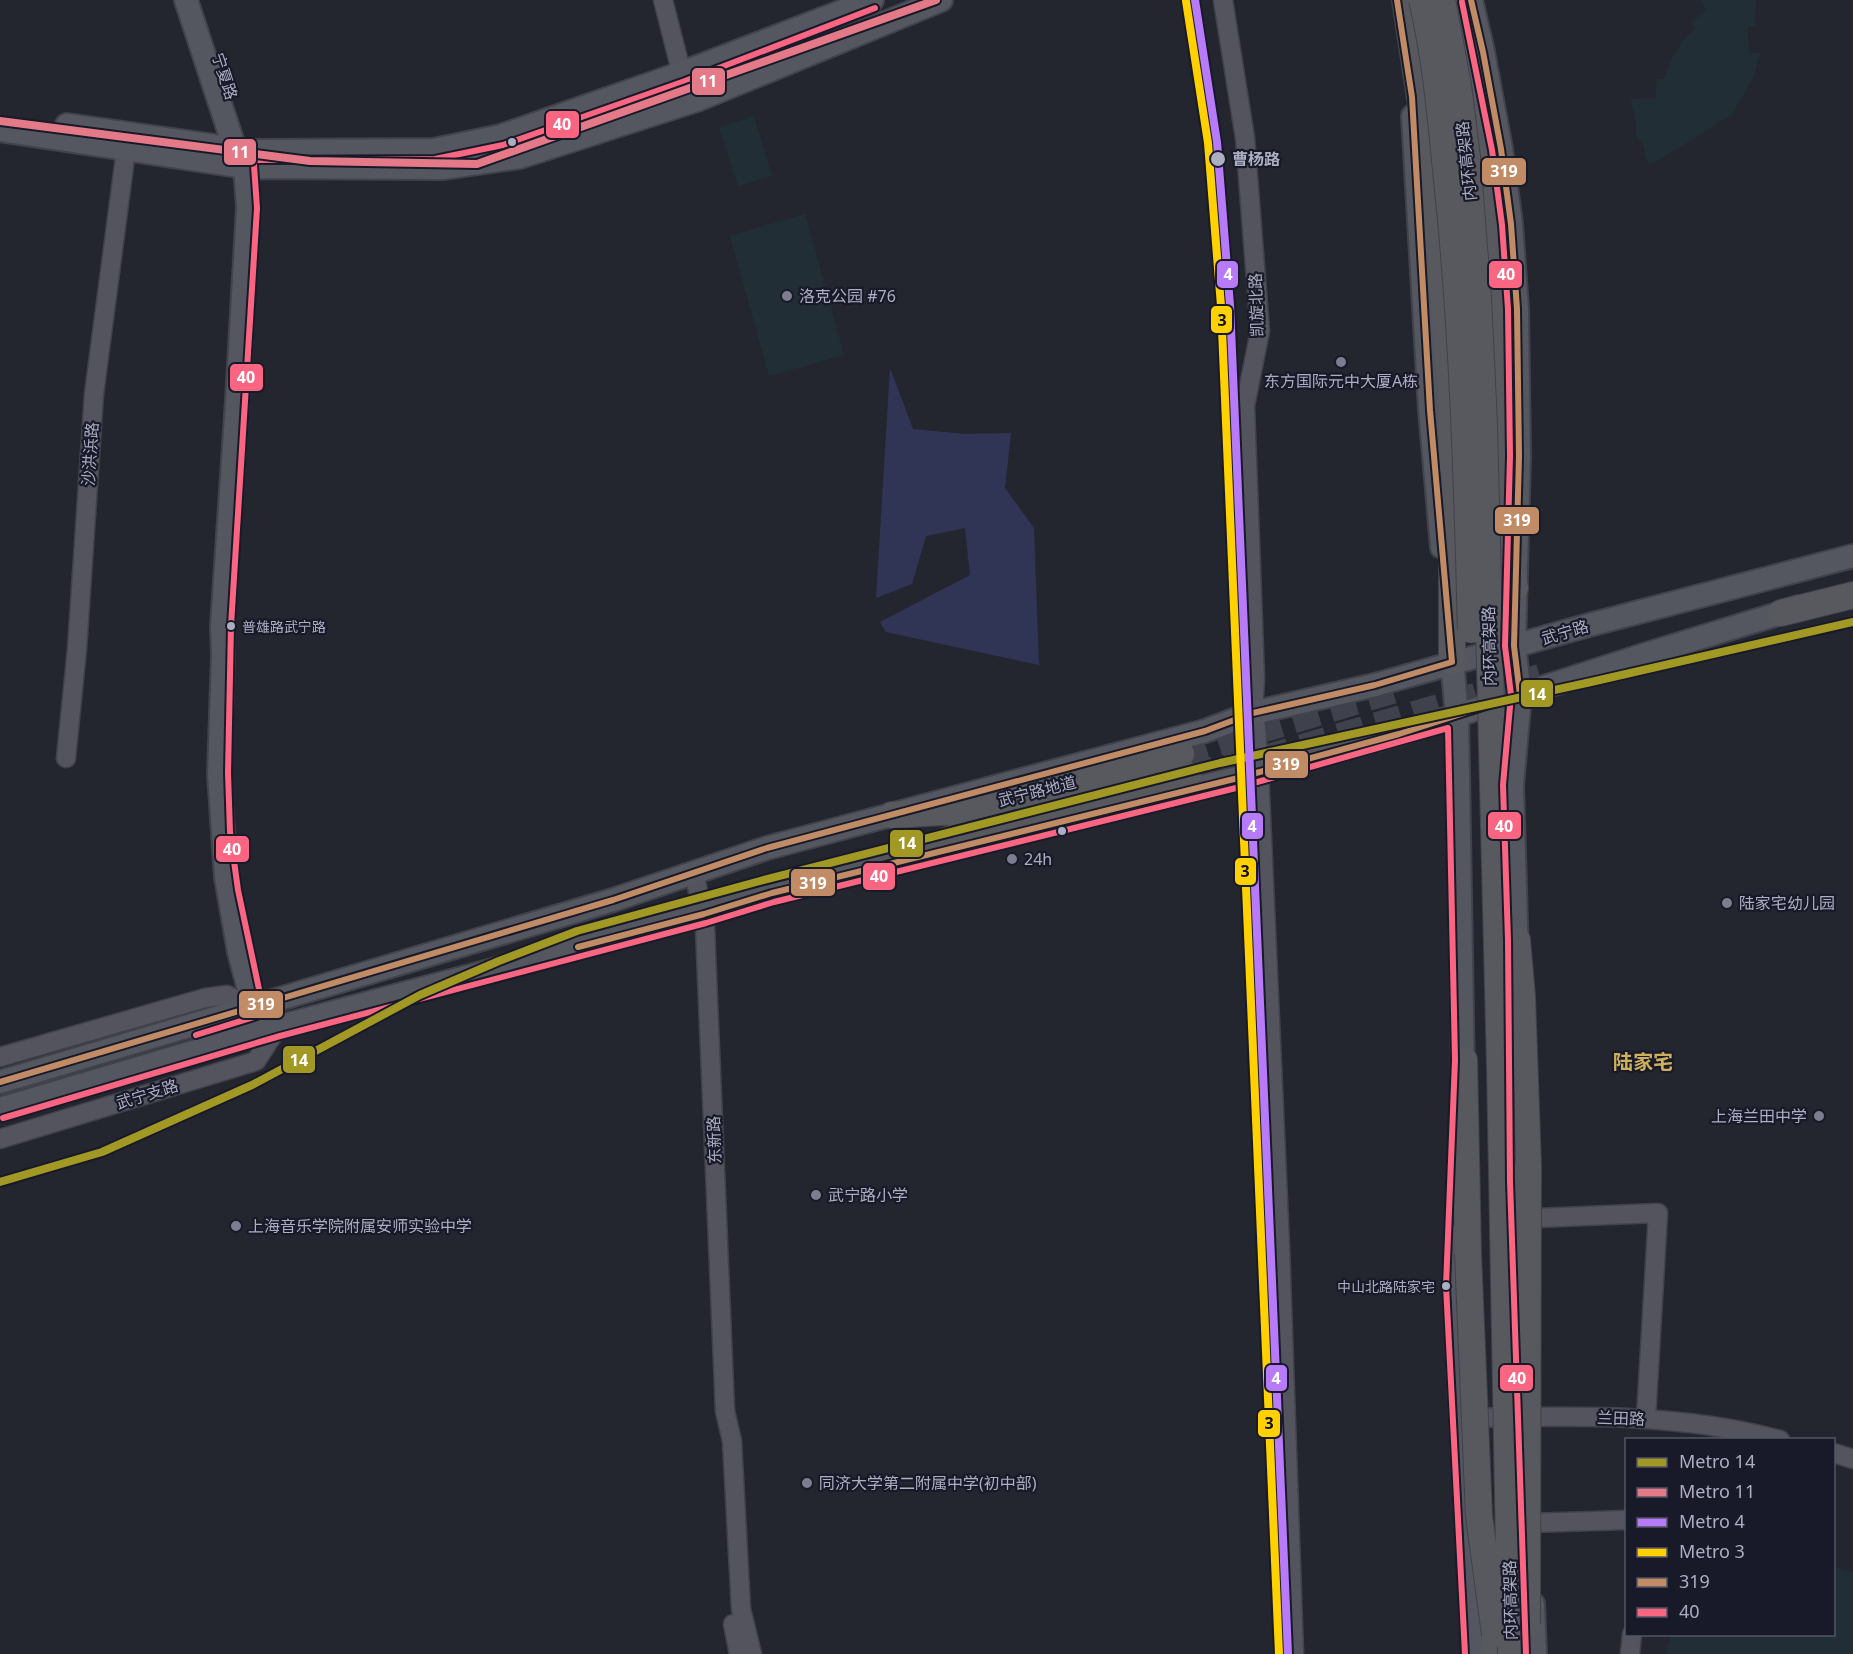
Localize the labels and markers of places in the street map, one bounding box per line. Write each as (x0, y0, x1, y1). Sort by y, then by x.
unlabelled marker (506, 136, 518, 148)
place label: 曹杨路 (1232, 148, 1280, 170)
marker: 曹杨路 (1209, 150, 1227, 168)
place label: 洛克公园 #76 (799, 285, 896, 307)
marker: 洛克公园 #76 (780, 289, 794, 303)
marker: 东方国际元中大厦A栋 (1334, 355, 1348, 369)
place label: 东方国际元中大厦A栋 (1264, 370, 1418, 392)
place label: 普雄路武宁路 (242, 617, 326, 636)
marker: 普雄路武宁路 (225, 620, 237, 632)
unlabelled marker (1056, 825, 1068, 837)
place label: 24h (1024, 848, 1052, 870)
marker: 24h (1005, 852, 1019, 866)
place label: 陆家宅幼儿园 (1739, 892, 1835, 914)
marker: 陆家宅幼儿园 (1720, 896, 1734, 910)
place label: 上海兰田中学 (1711, 1105, 1807, 1127)
marker: 上海兰田中学 (1812, 1109, 1826, 1123)
place label: 武宁路小学 (828, 1184, 908, 1206)
marker: 武宁路小学 (809, 1188, 823, 1202)
place label: 上海音乐学院附属安师实验中学 (248, 1215, 472, 1237)
marker: 上海音乐学院附属安师实验中学 (229, 1219, 243, 1233)
place label: 中山北路陆家宅 (1337, 1277, 1435, 1296)
marker: 中山北路陆家宅 (1440, 1280, 1452, 1292)
place label: 同济大学第二附属中学(初中部) (819, 1472, 1037, 1494)
marker: 同济大学第二附属中学(初中部) (800, 1476, 814, 1490)

